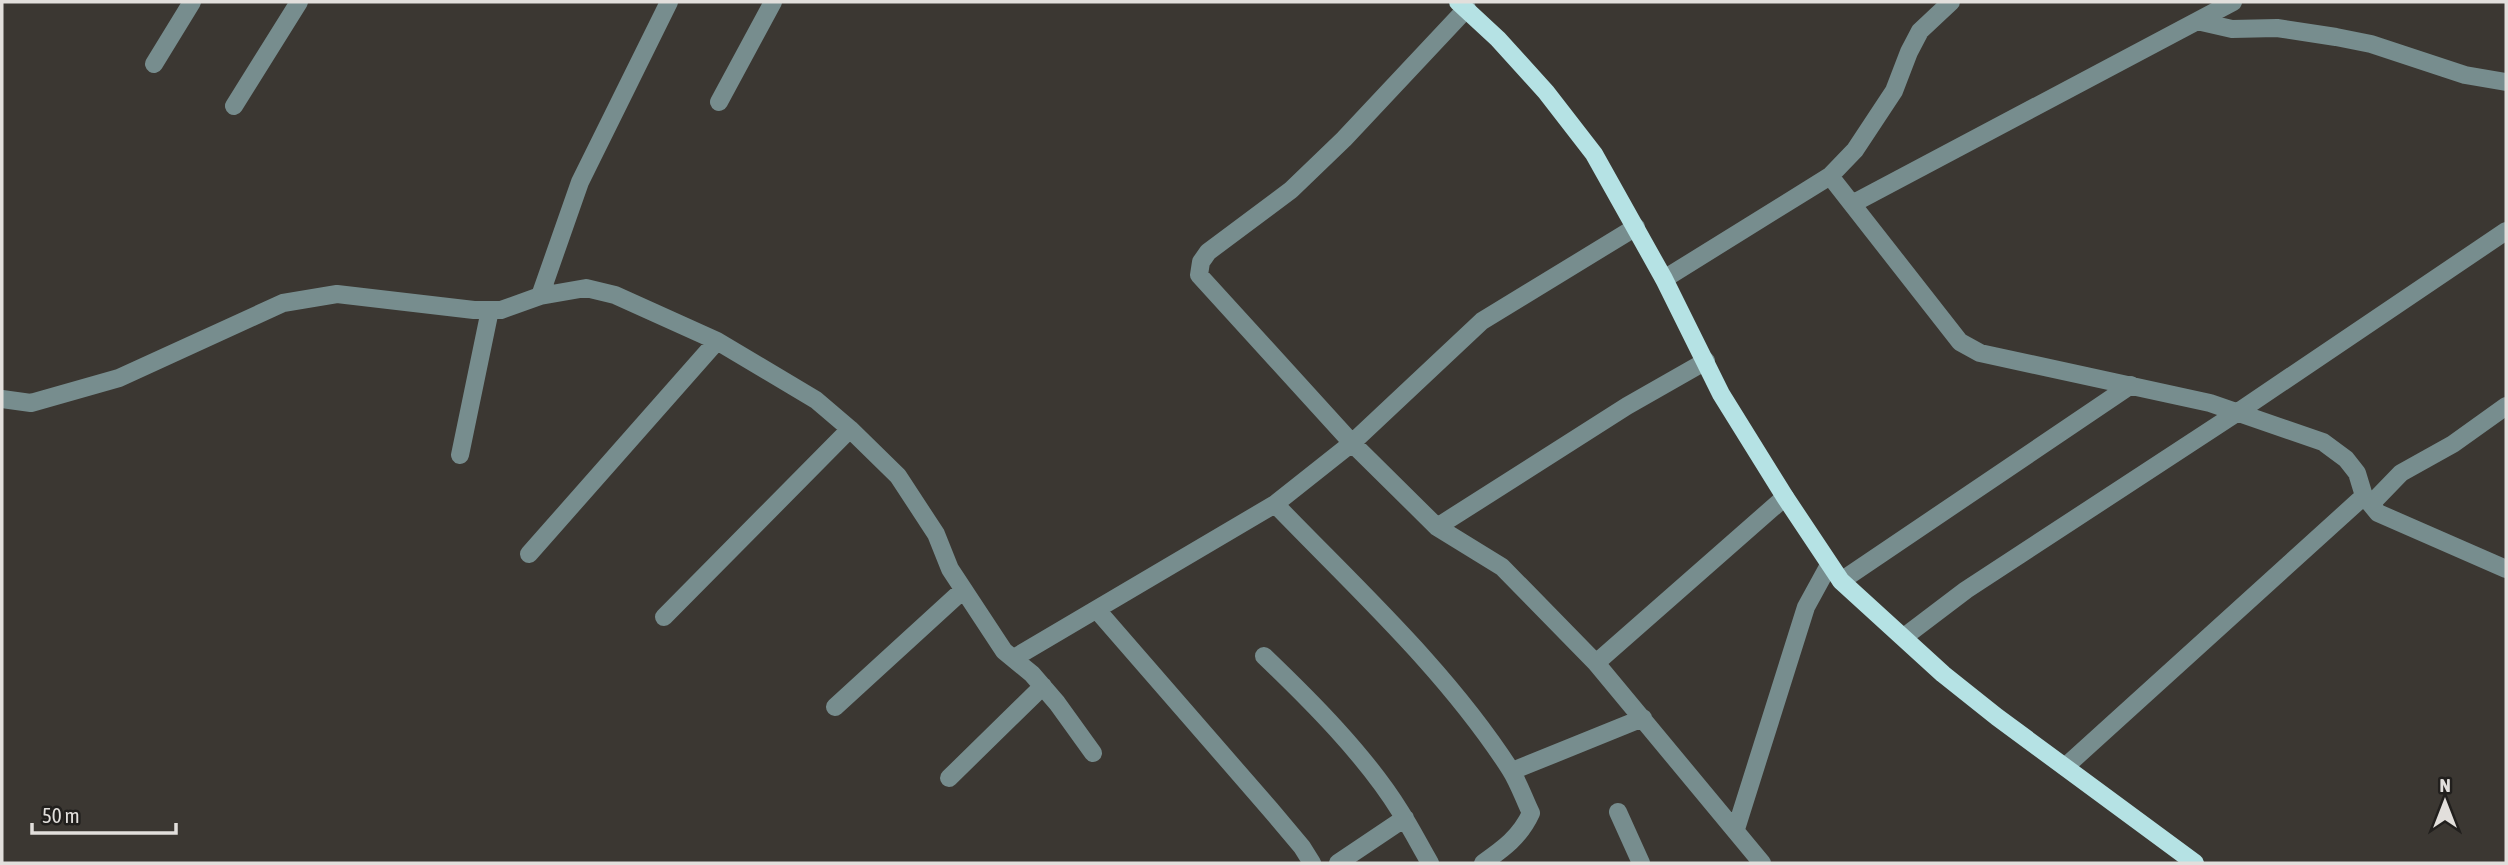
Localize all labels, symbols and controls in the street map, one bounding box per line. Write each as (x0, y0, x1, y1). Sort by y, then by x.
north arrow (2410, 767, 2480, 837)
text: N (2439, 774, 2451, 796)
scale bar (32, 792, 175, 836)
text: 50 m (42, 803, 80, 827)

